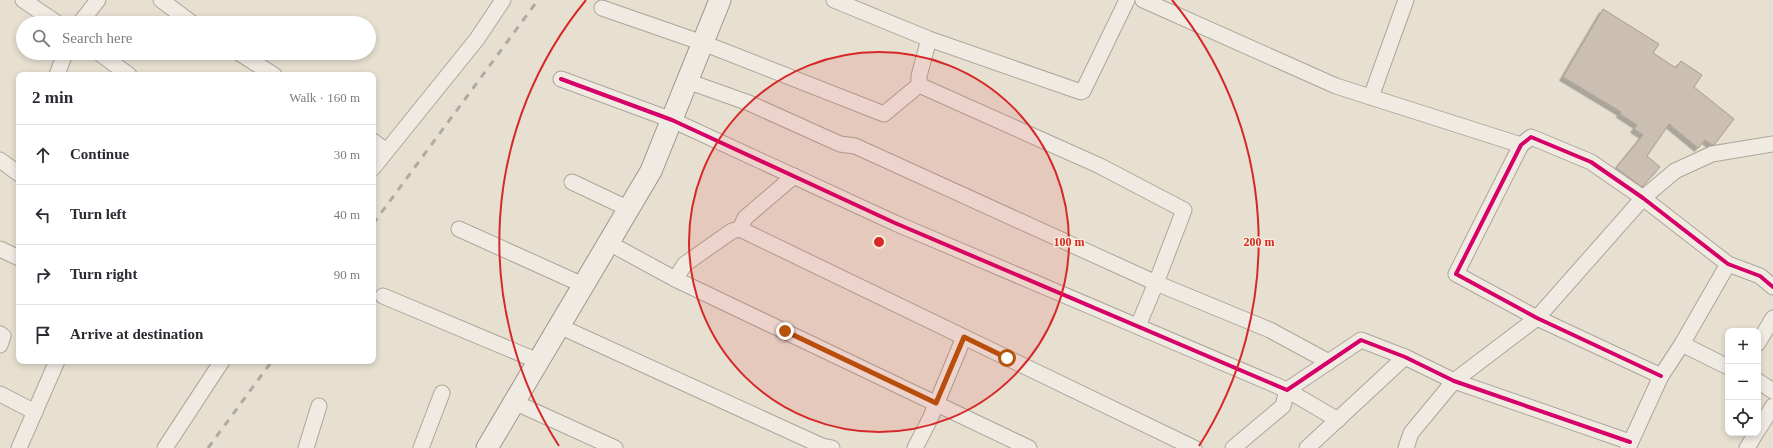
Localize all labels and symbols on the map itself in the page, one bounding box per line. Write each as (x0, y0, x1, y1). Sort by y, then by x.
centre of rings (872, 235, 886, 249)
text: 100 m (1054, 235, 1085, 249)
text: 200 m (1244, 235, 1275, 249)
route end (776, 322, 794, 340)
route start (998, 349, 1016, 367)

